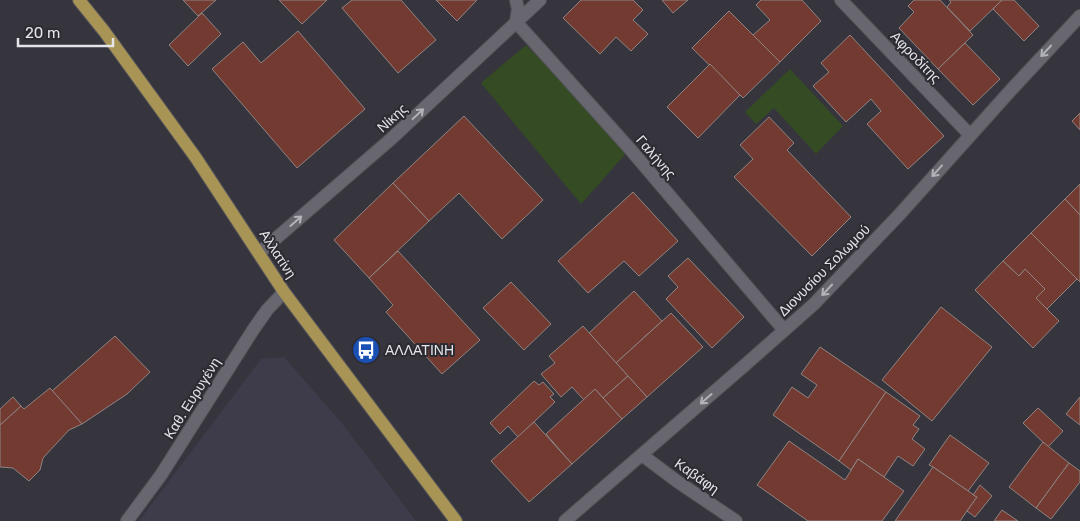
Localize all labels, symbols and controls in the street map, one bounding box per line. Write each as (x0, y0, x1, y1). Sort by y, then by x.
scale bar (18, 15, 112, 47)
text: 20 m (25, 24, 60, 42)
street label: Αφροδίτης (887, 28, 945, 87)
one-way arrow (1041, 44, 1052, 57)
street label: Νίκης (374, 100, 411, 136)
one-way arrow (412, 108, 424, 120)
street label: Γαλήνης (632, 132, 679, 183)
one-way arrow (932, 165, 943, 178)
one-way arrow (289, 215, 302, 227)
street label: Διονυσίου Σολωμού (775, 221, 874, 320)
street label: Αλλατίνη (256, 227, 300, 282)
one-way arrow (821, 284, 833, 297)
bus stop icon: ΑΛΛΑΤΙΝΗ (351, 335, 381, 365)
place label: ΑΛΛΑΤΙΝΗ (385, 342, 454, 359)
street label: Καθ. Ευρυγένη (161, 354, 224, 442)
one-way arrow (700, 393, 713, 405)
street label: Καβάφη (671, 455, 722, 498)

